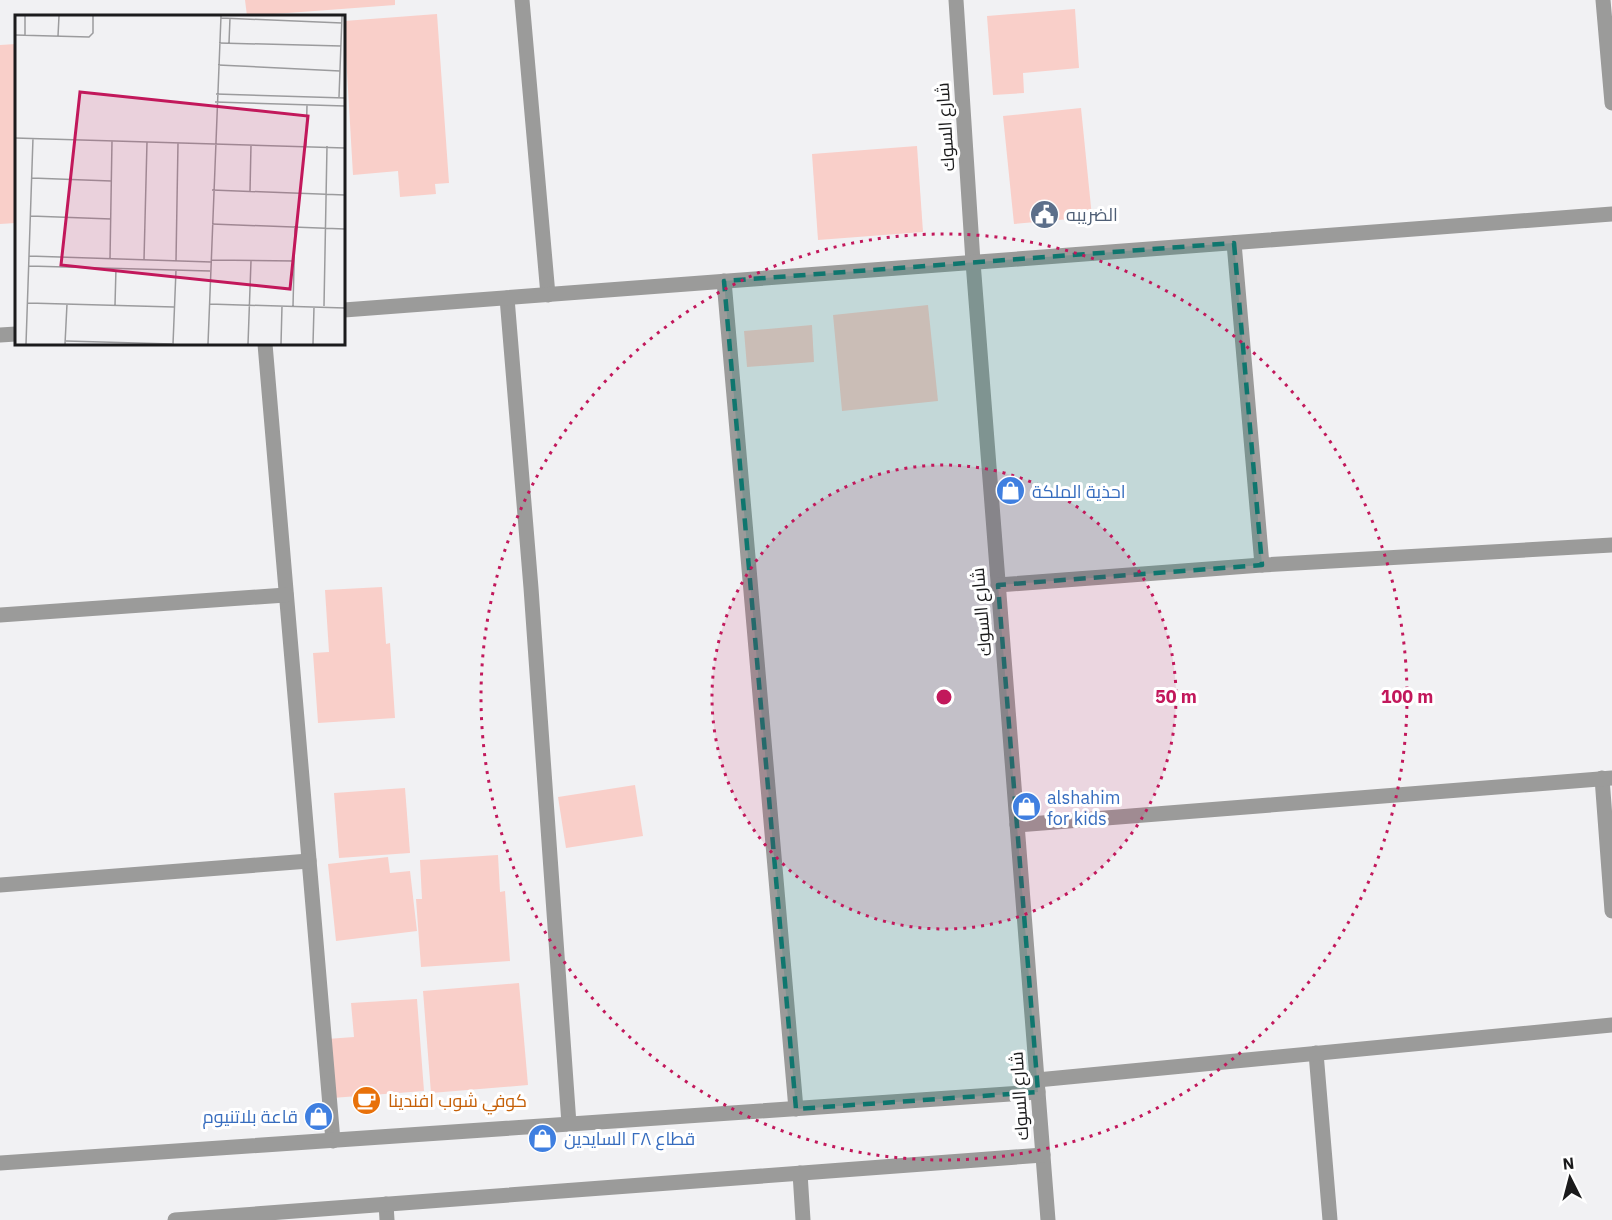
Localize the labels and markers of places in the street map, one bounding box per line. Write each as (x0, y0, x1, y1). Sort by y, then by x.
public building icon: الضريبه (1029, 198, 1061, 230)
place label: الضريبه (1066, 203, 1118, 226)
shop icon: احذية الملكة (995, 475, 1027, 507)
place label: احذية الملكة (1032, 480, 1126, 503)
centre of rings (934, 687, 954, 707)
place label: alshahim for kids (1047, 786, 1121, 830)
shop icon: alshahim for kids (1010, 791, 1042, 823)
cafe icon: كوفي شوب افندينا (351, 1084, 383, 1116)
place label: كوفي شوب افندينا (388, 1089, 527, 1115)
shop icon: قاعة بلاتنيوم (303, 1100, 335, 1132)
place label: قاعة بلاتنيوم (203, 1105, 298, 1129)
shop icon: قطاع ٢٨ السايدين (527, 1122, 559, 1154)
place label: قطاع ٢٨ السايدين (564, 1127, 695, 1151)

